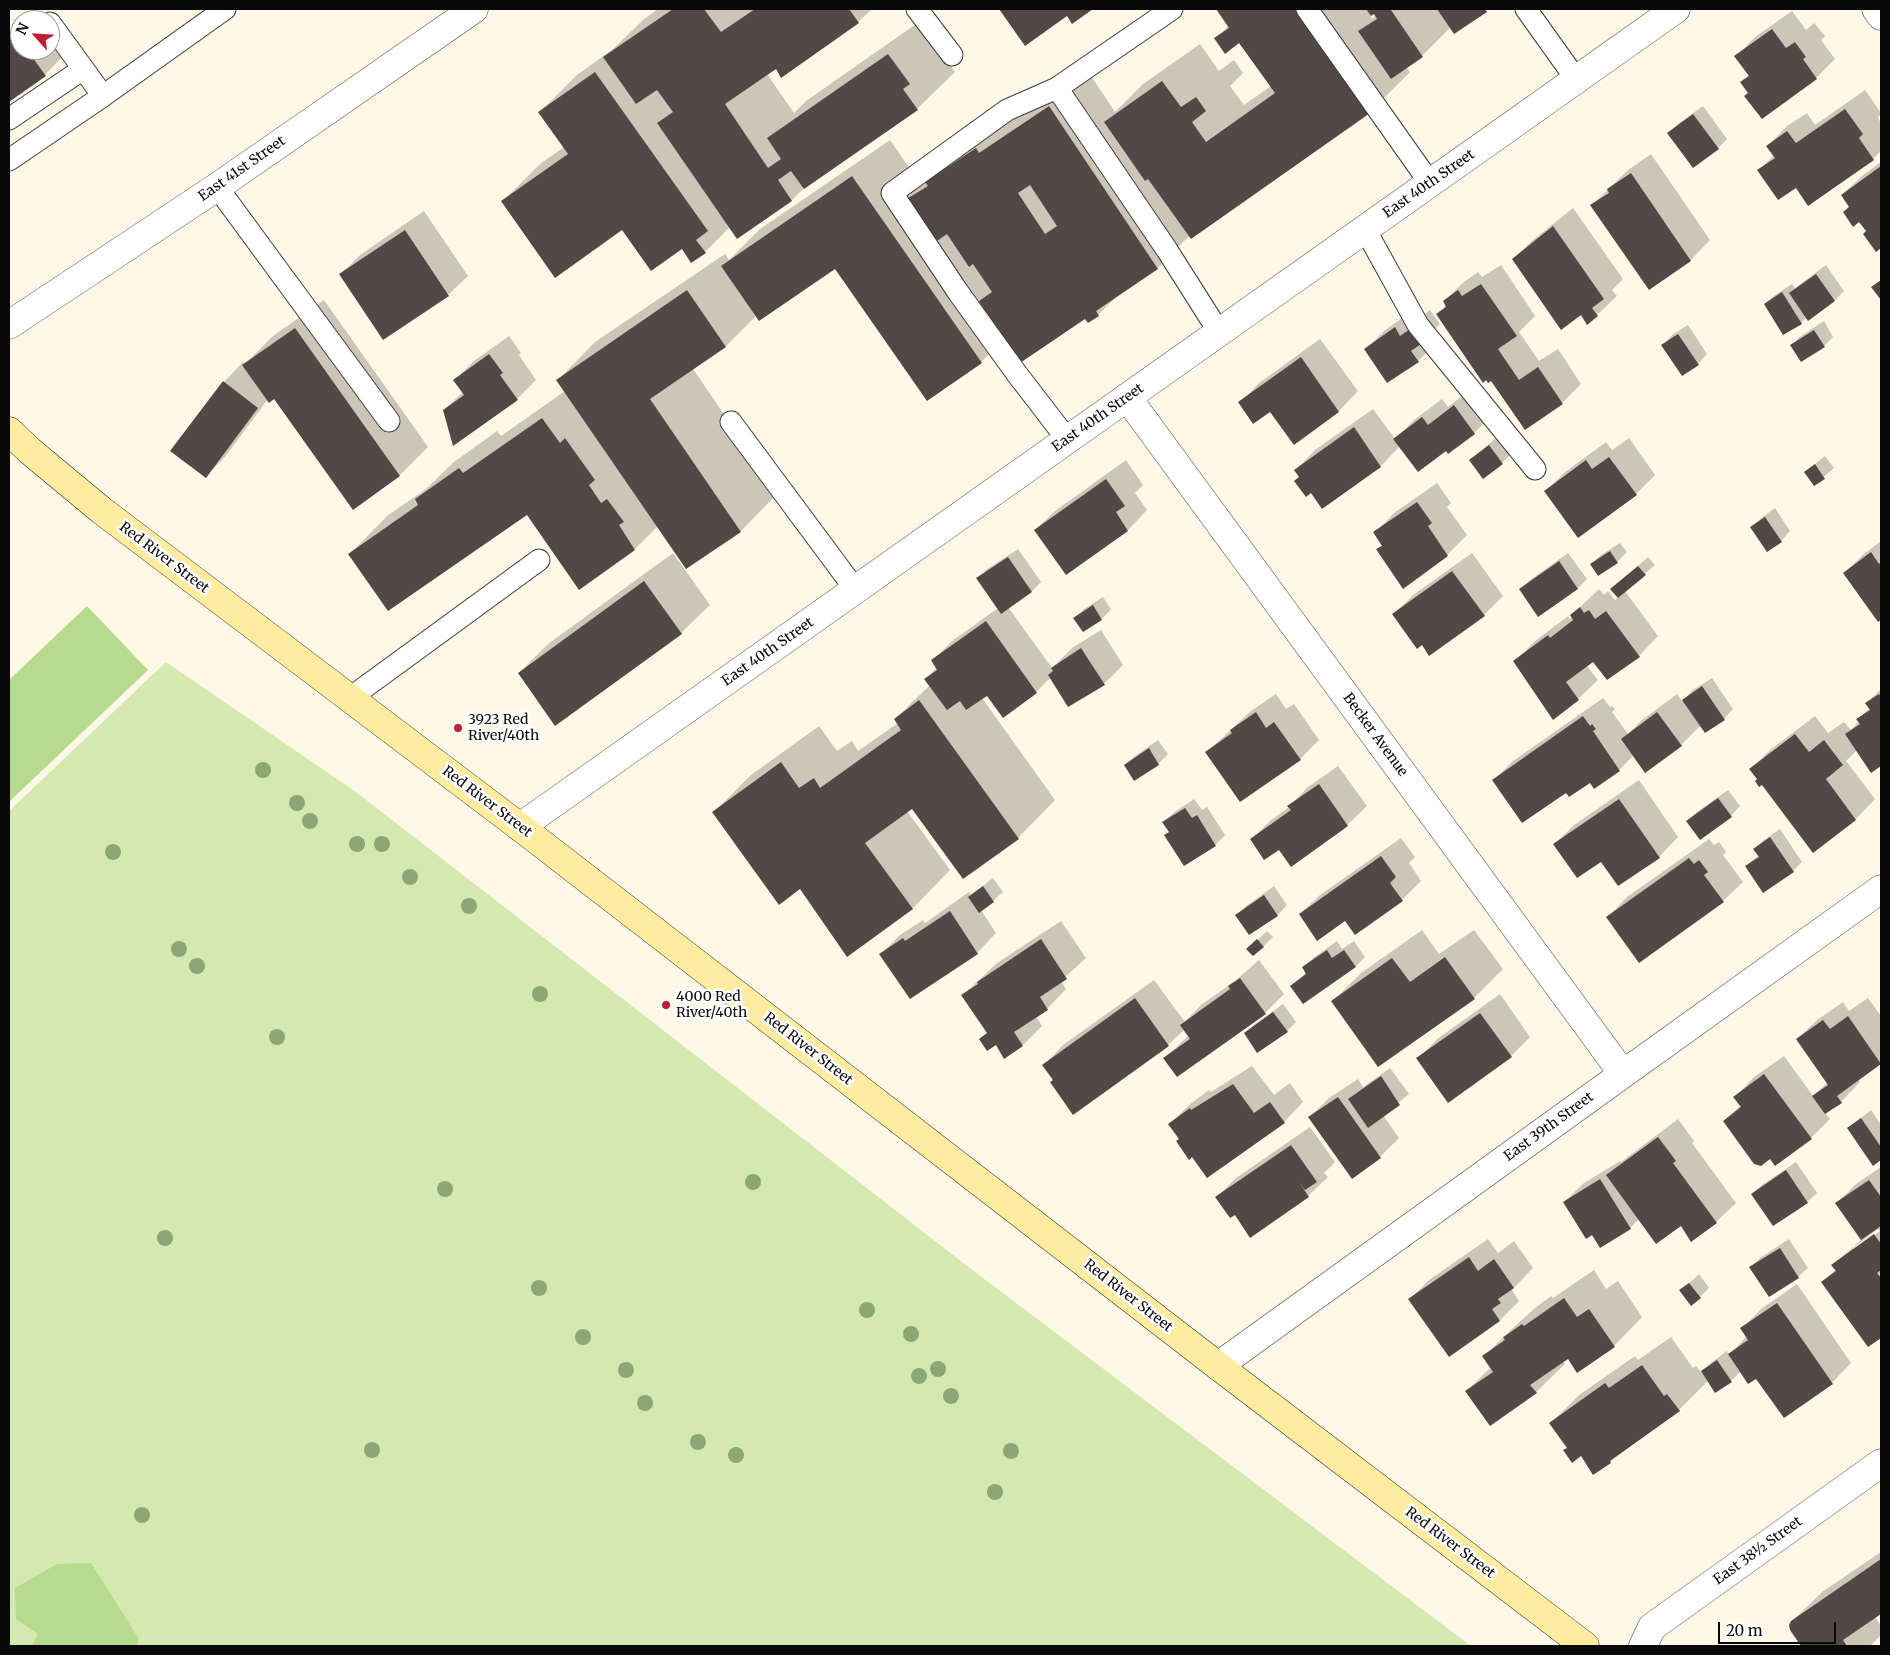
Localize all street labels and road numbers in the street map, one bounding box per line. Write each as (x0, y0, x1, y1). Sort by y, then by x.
street label: East 41st Street (195, 133, 289, 205)
street label: East 40th Street (1380, 146, 1478, 222)
street label: East 40th Street (1049, 380, 1147, 456)
street label: Red River Street (116, 519, 212, 597)
street label: East 40th Street (719, 614, 817, 690)
street label: Becker Avenue (1339, 690, 1411, 780)
street label: Red River Street (439, 763, 535, 841)
street label: Red River Street (760, 1009, 856, 1089)
street label: East 39th Street (1501, 1089, 1597, 1165)
street label: Red River Street (1080, 1256, 1176, 1336)
street label: Red River Street (1402, 1504, 1498, 1582)
street label: East 38½ Street (1711, 1513, 1805, 1589)

